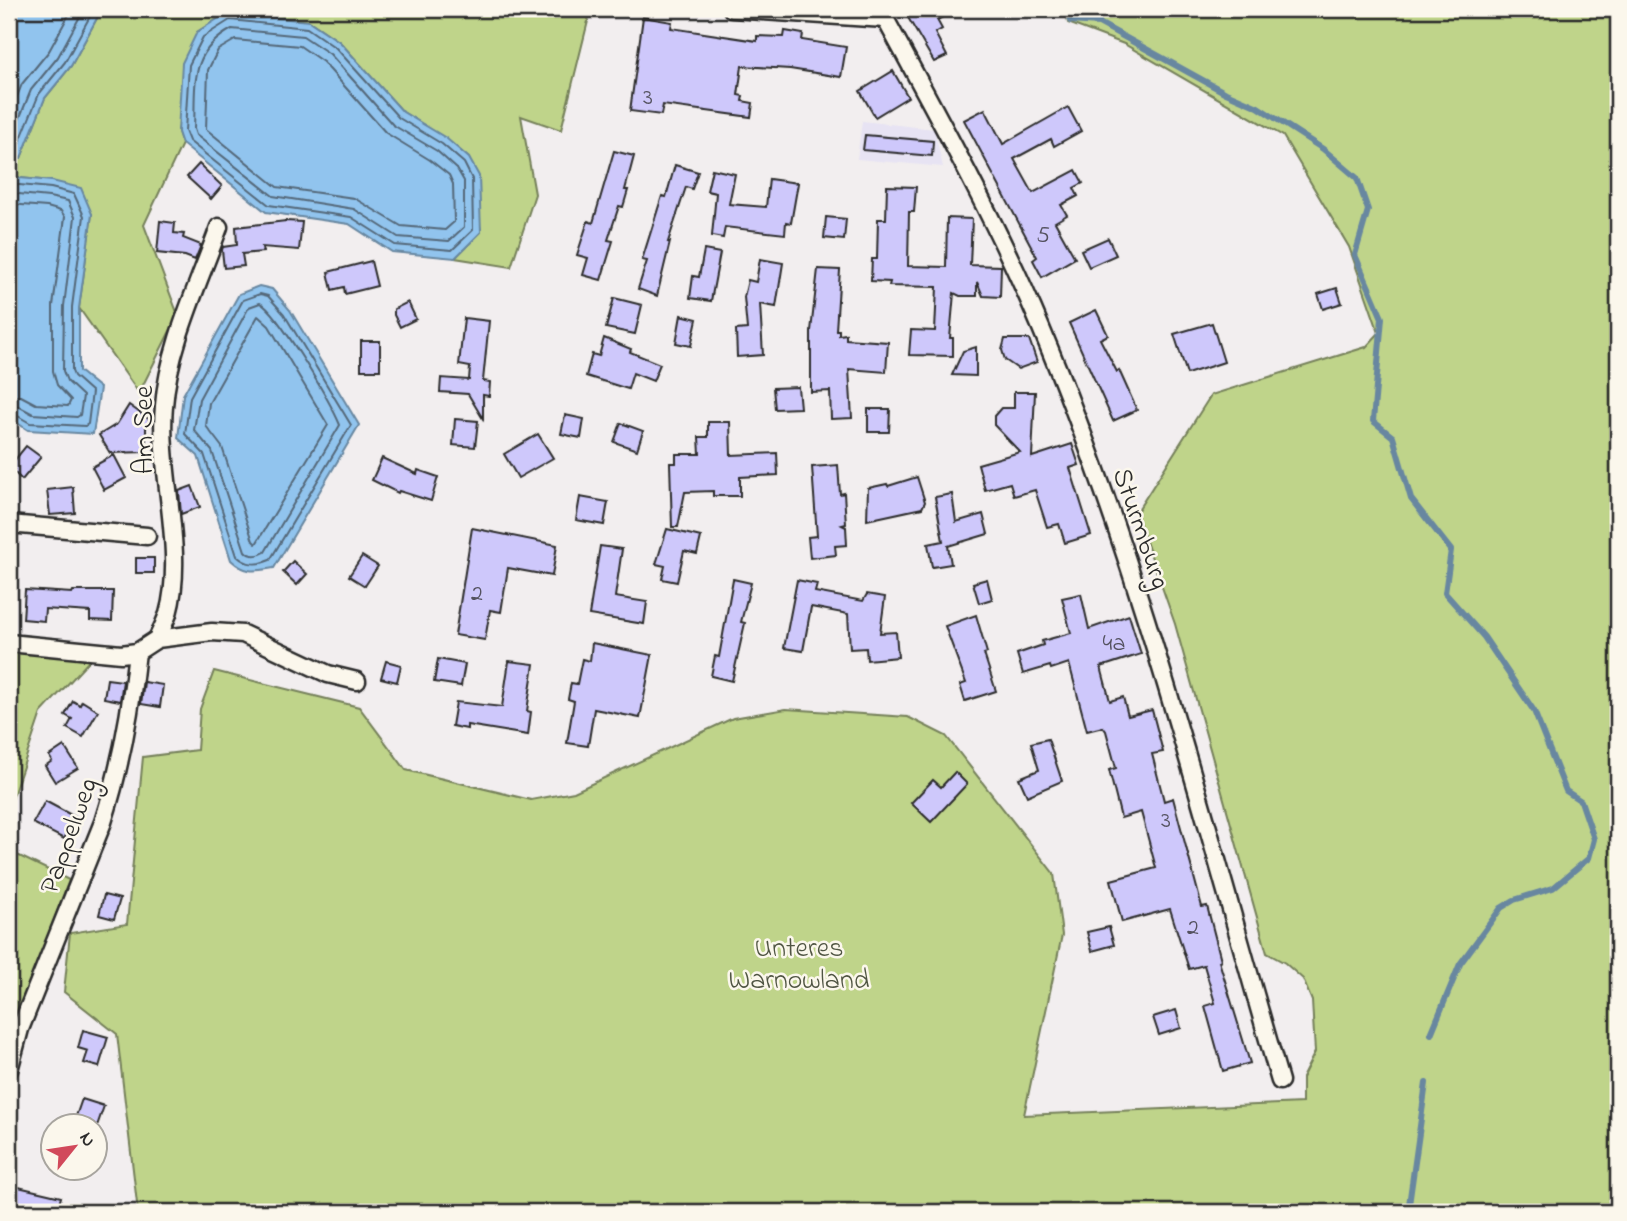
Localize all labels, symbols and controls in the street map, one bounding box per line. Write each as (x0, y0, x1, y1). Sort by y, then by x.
house number: 3 (643, 81, 653, 116)
house number: 5 (1036, 219, 1050, 254)
street label: Am See (125, 385, 166, 475)
street label: Sturmburg (1100, 463, 1180, 595)
house number: 2 (471, 577, 483, 612)
house number: 4a (1103, 627, 1125, 662)
street label: Pappelweg (30, 772, 110, 900)
house number: 3 (1161, 804, 1171, 839)
house number: 2 (1187, 911, 1199, 946)
park label: Unteres Warnowland (728, 929, 870, 1002)
north arrow (38, 1112, 108, 1182)
text: N (72, 1127, 102, 1152)

